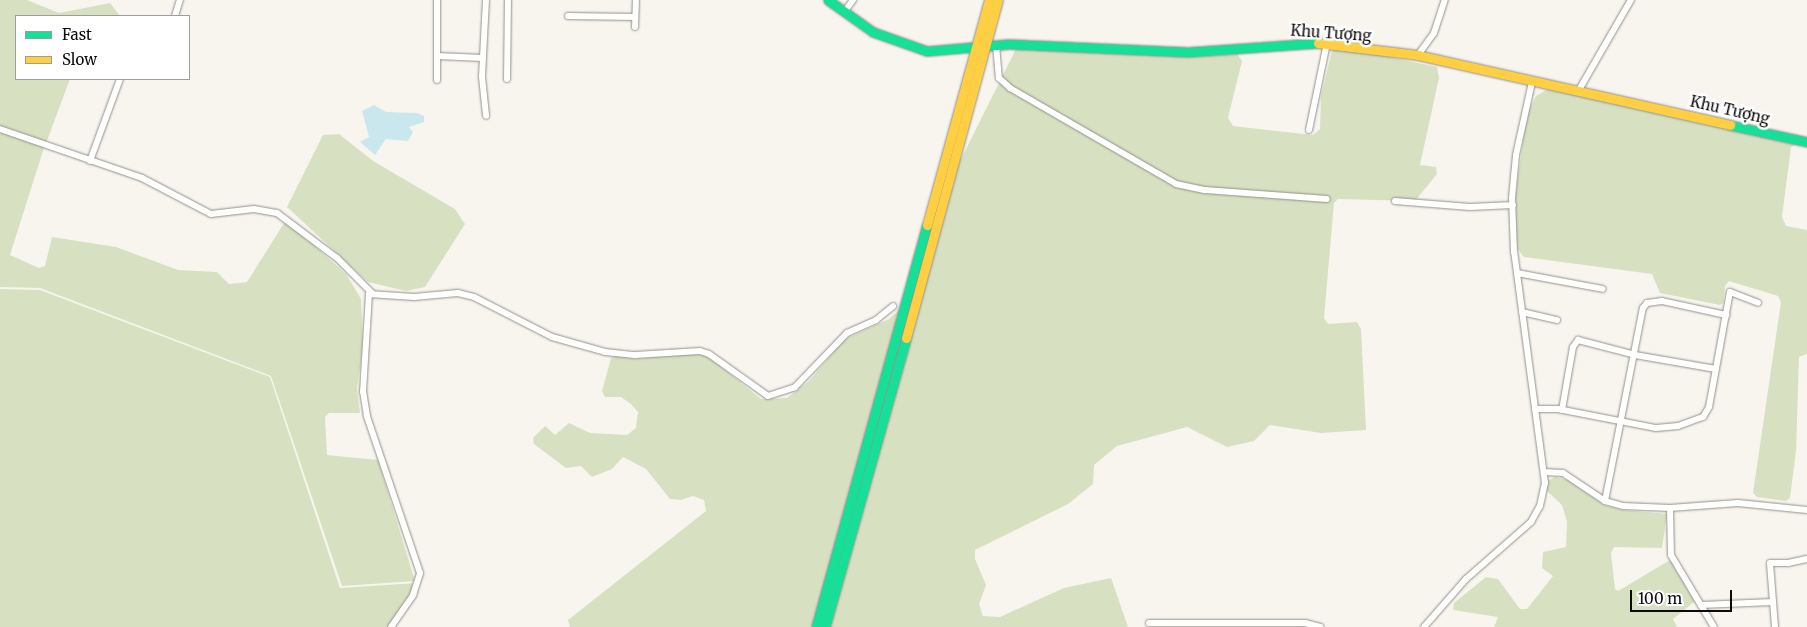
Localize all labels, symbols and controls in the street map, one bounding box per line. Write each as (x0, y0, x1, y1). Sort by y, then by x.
legend (15, 15, 190, 80)
street label: Khu Tượng (1290, 21, 1372, 45)
text: Fast (62, 25, 92, 44)
text: Slow (62, 50, 97, 69)
street label: Khu Tượng (1688, 92, 1772, 128)
scale bar (1632, 580, 1734, 612)
text: 100 m (1638, 589, 1682, 608)

